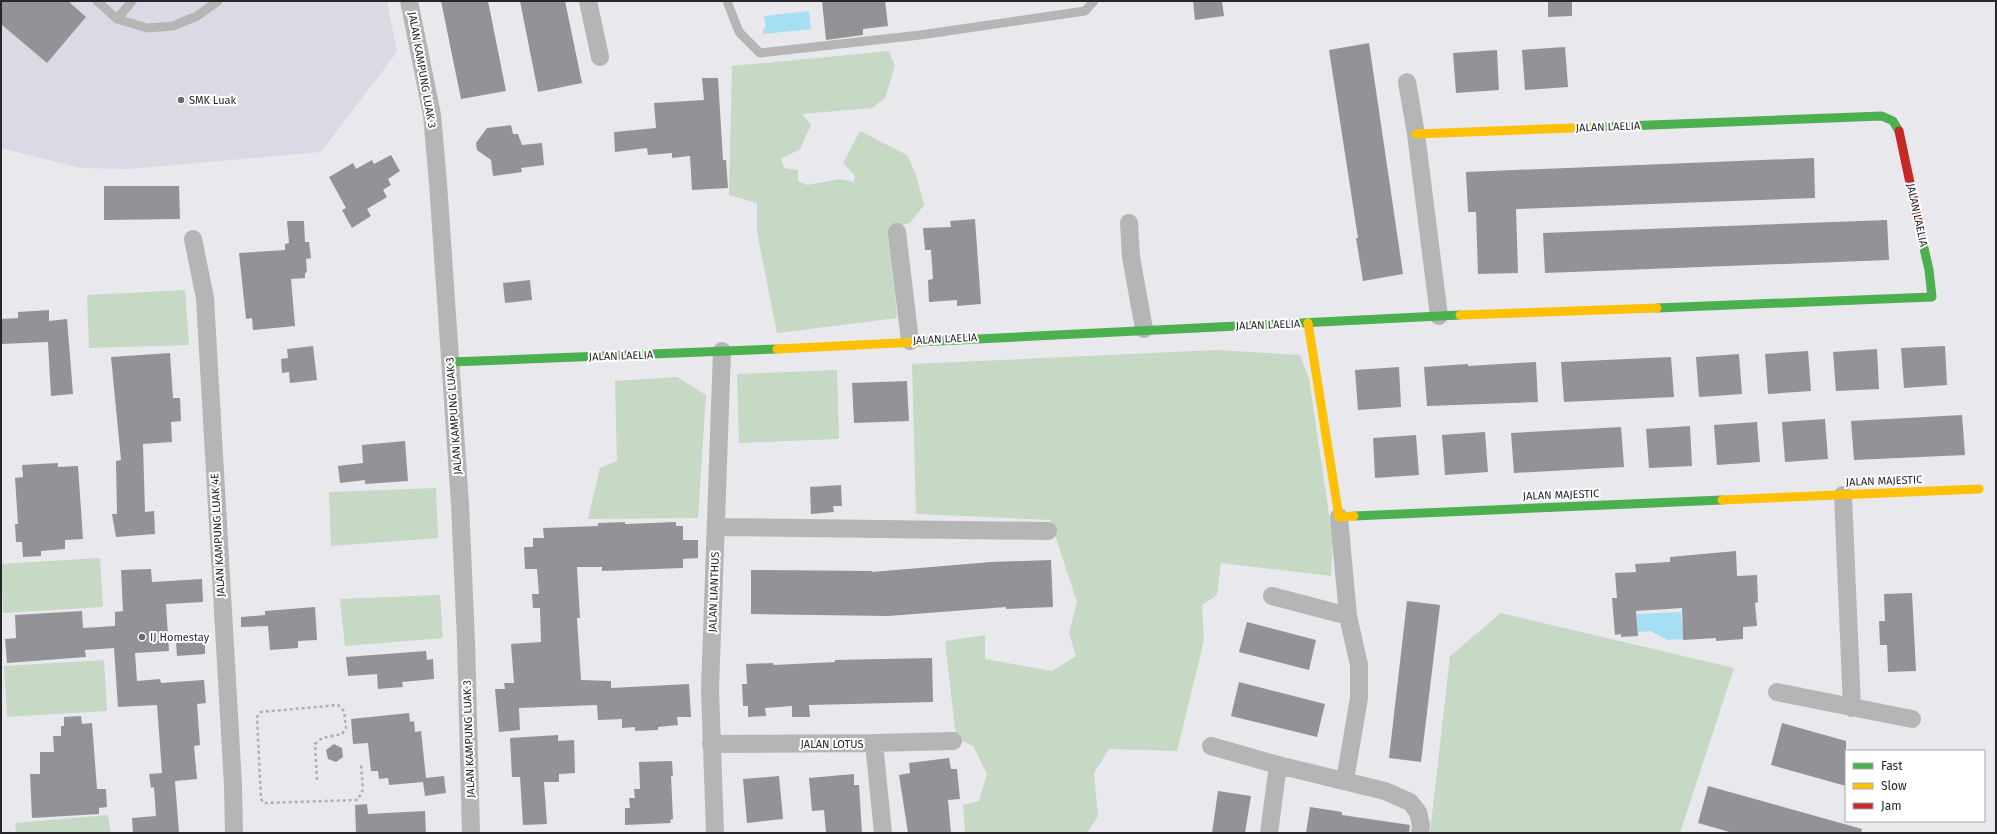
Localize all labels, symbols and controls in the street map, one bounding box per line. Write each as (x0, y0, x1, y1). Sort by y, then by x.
street label: JALAN KAMPUNG LUAK 3 (405, 11, 439, 129)
place label: SMK Luak (189, 94, 237, 107)
marker: SMK Luak (176, 95, 186, 105)
street label: JALAN LAELIA (1576, 119, 1641, 135)
street label: JALAN LAELIA (1904, 182, 1930, 249)
street label: JALAN LAELIA (1236, 317, 1301, 333)
street label: JALAN LAELIA (912, 331, 978, 347)
street label: JALAN LAELIA (589, 348, 654, 364)
street label: JALAN KAMPUNG LUAK 3 (443, 357, 465, 475)
street label: JALAN KAMPUNG LUAK 4E (208, 473, 228, 597)
street label: JALAN MAJESTIC (1845, 473, 1923, 489)
street label: JALAN MAJESTIC (1522, 487, 1600, 503)
street label: JALAN LIANTHUS (706, 551, 722, 633)
place label: IJ Homestay (150, 631, 210, 644)
marker: IJ Homestay (137, 632, 147, 642)
street label: JALAN KAMPUNG LUAK 3 (460, 680, 478, 798)
street label: JALAN LOTUS (801, 738, 863, 751)
legend (1845, 750, 1985, 822)
text: Fast (1881, 759, 1903, 773)
text: Slow (1881, 779, 1907, 793)
text: Jam (1881, 799, 1901, 813)

